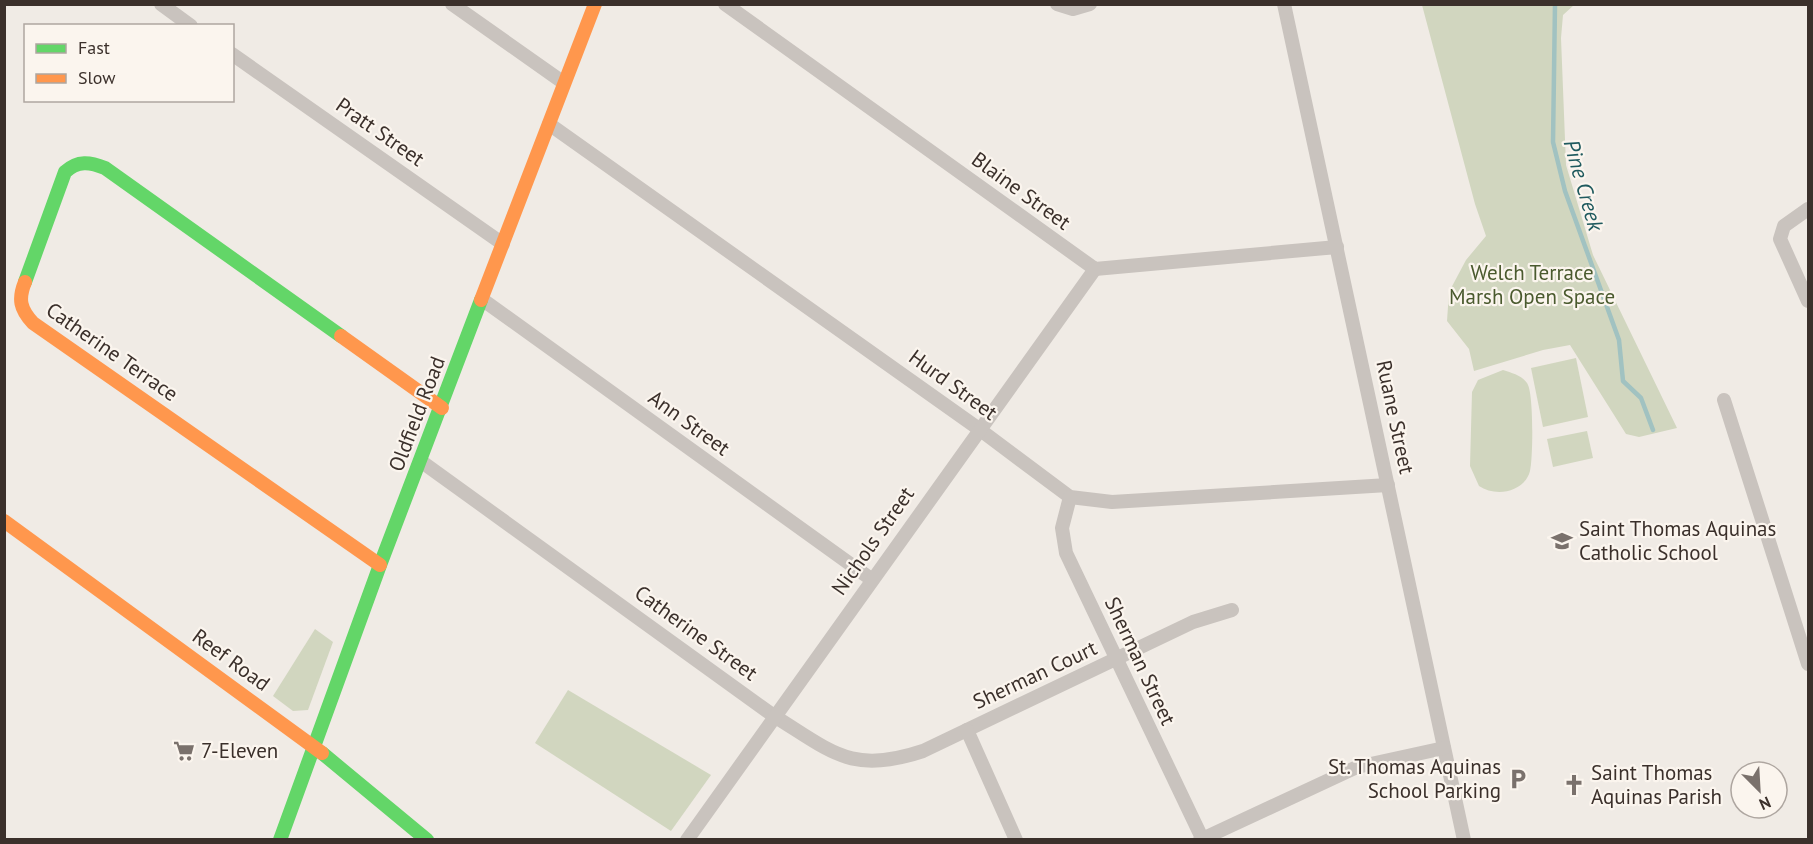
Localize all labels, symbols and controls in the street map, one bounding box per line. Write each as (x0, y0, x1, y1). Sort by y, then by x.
legend (24, 24, 234, 102)
text: Fast (78, 36, 110, 59)
text: Slow (78, 66, 116, 89)
street label: Pratt Street (331, 91, 430, 172)
water label: Pine Creek (1558, 136, 1611, 235)
street label: Blaine Street (966, 146, 1076, 236)
park label: Welch Terrace Marsh Open Space (1449, 259, 1615, 310)
street label: Catherine Terrace (41, 296, 184, 407)
street label: Hurd Street (904, 343, 1003, 426)
street label: Oldfield Road (382, 352, 451, 475)
street label: Ruane Street (1370, 358, 1421, 476)
street label: Ann Street (643, 384, 735, 461)
street label: Nichols Street (825, 481, 920, 600)
place label: Saint Thomas Aquinas Catholic School (1579, 515, 1776, 566)
school or university icon: Saint Thomas Aquinas Catholic School (1550, 529, 1574, 553)
street label: Catherine Street (630, 579, 763, 686)
street label: Sherman Street (1099, 592, 1182, 729)
street label: Reef Road (187, 622, 275, 697)
street label: Sherman Court (968, 634, 1101, 715)
place label: 7-Eleven (201, 737, 278, 764)
supermarket icon: 7-Eleven (172, 739, 196, 763)
place label: St. Thomas Aquinas School Parking (1328, 753, 1501, 804)
place label: Saint Thomas Aquinas Parish (1591, 759, 1722, 810)
north arrow (1729, 760, 1789, 820)
parking icon: St. Thomas Aquinas School Parking (1506, 767, 1530, 791)
church icon: Saint Thomas Aquinas Parish (1562, 773, 1586, 797)
text: N (1756, 792, 1774, 815)

